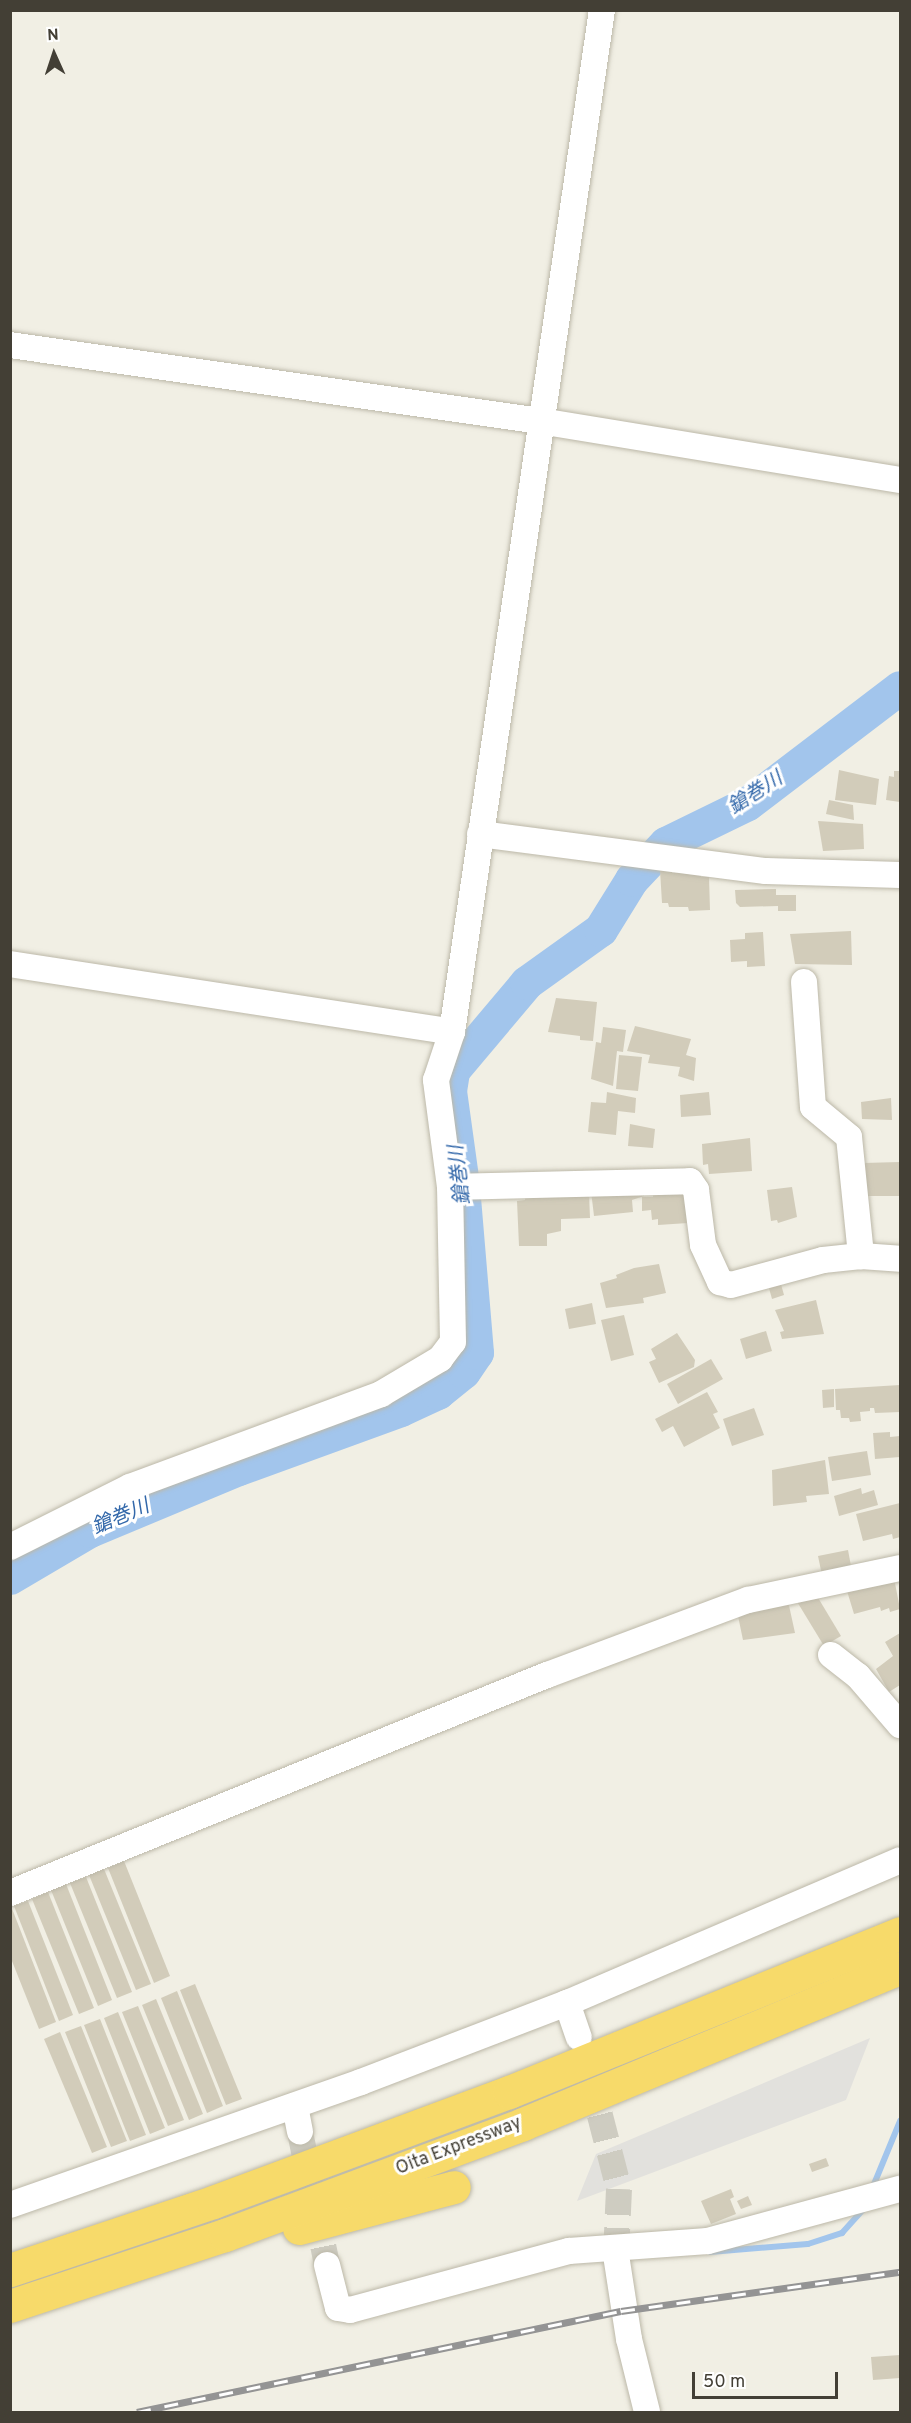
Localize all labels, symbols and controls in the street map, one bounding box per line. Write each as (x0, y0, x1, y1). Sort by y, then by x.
north arrow (24, 24, 84, 84)
text: N (47, 26, 59, 46)
water label: 鎗巻川 (724, 768, 788, 820)
water label: 鎗巻川 (445, 1144, 477, 1206)
water label: 鎗巻川 (89, 1495, 153, 1541)
street label: Oita Expressway (393, 2113, 525, 2181)
scale bar (695, 2360, 840, 2398)
text: 50 m (703, 2371, 745, 2394)

